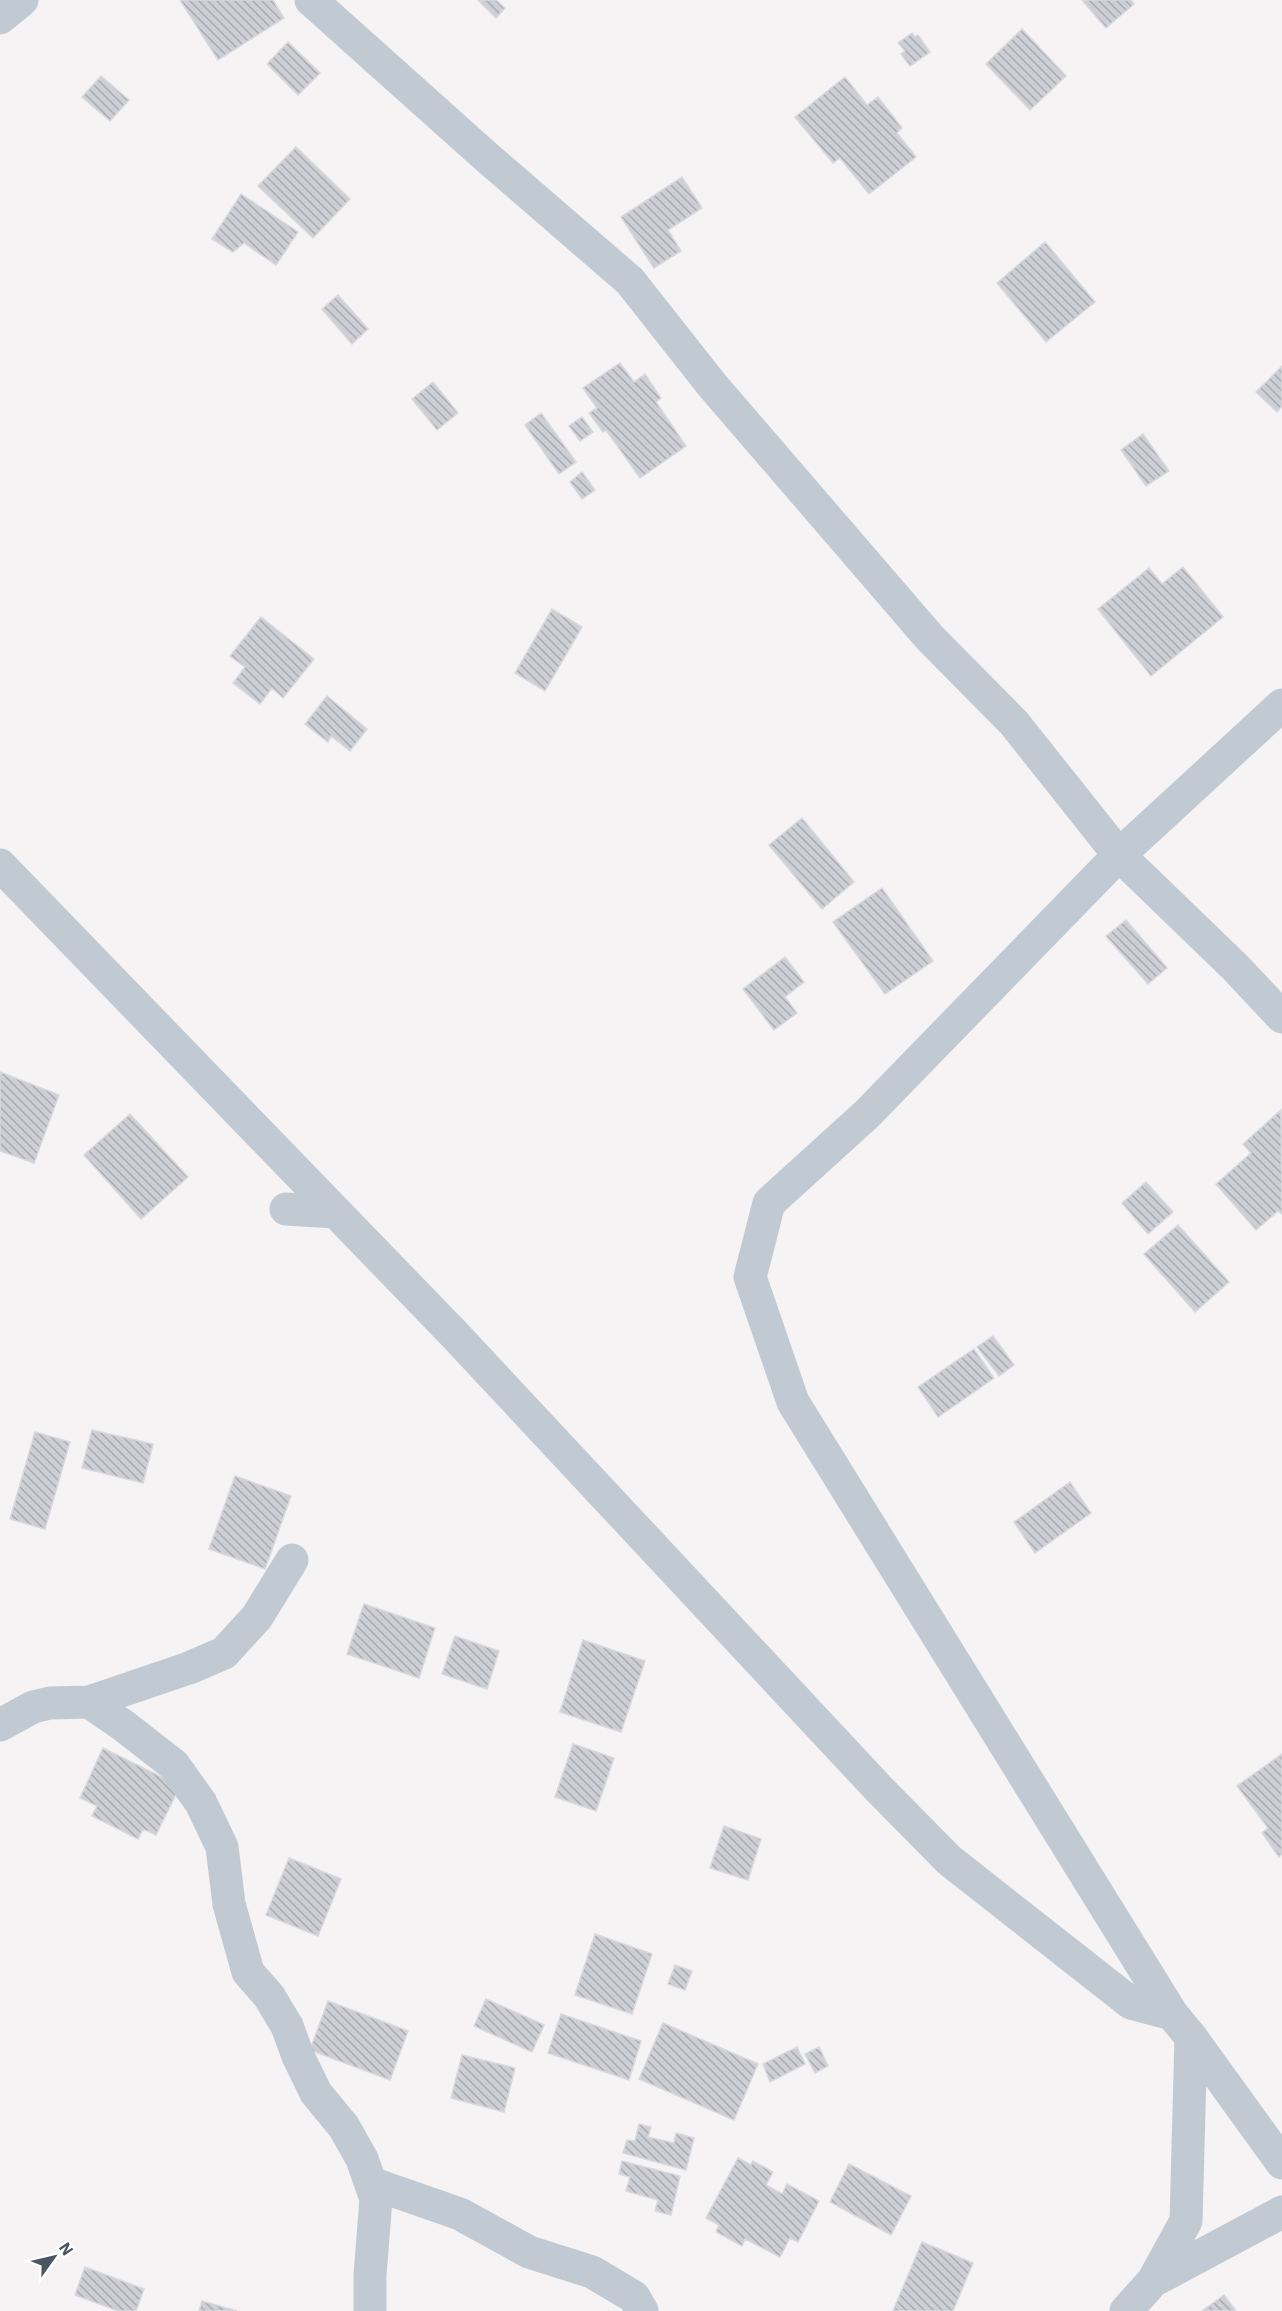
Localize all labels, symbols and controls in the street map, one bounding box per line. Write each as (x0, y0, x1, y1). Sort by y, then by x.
north arrow (24, 2227, 84, 2287)
text: N (55, 2238, 78, 2259)

